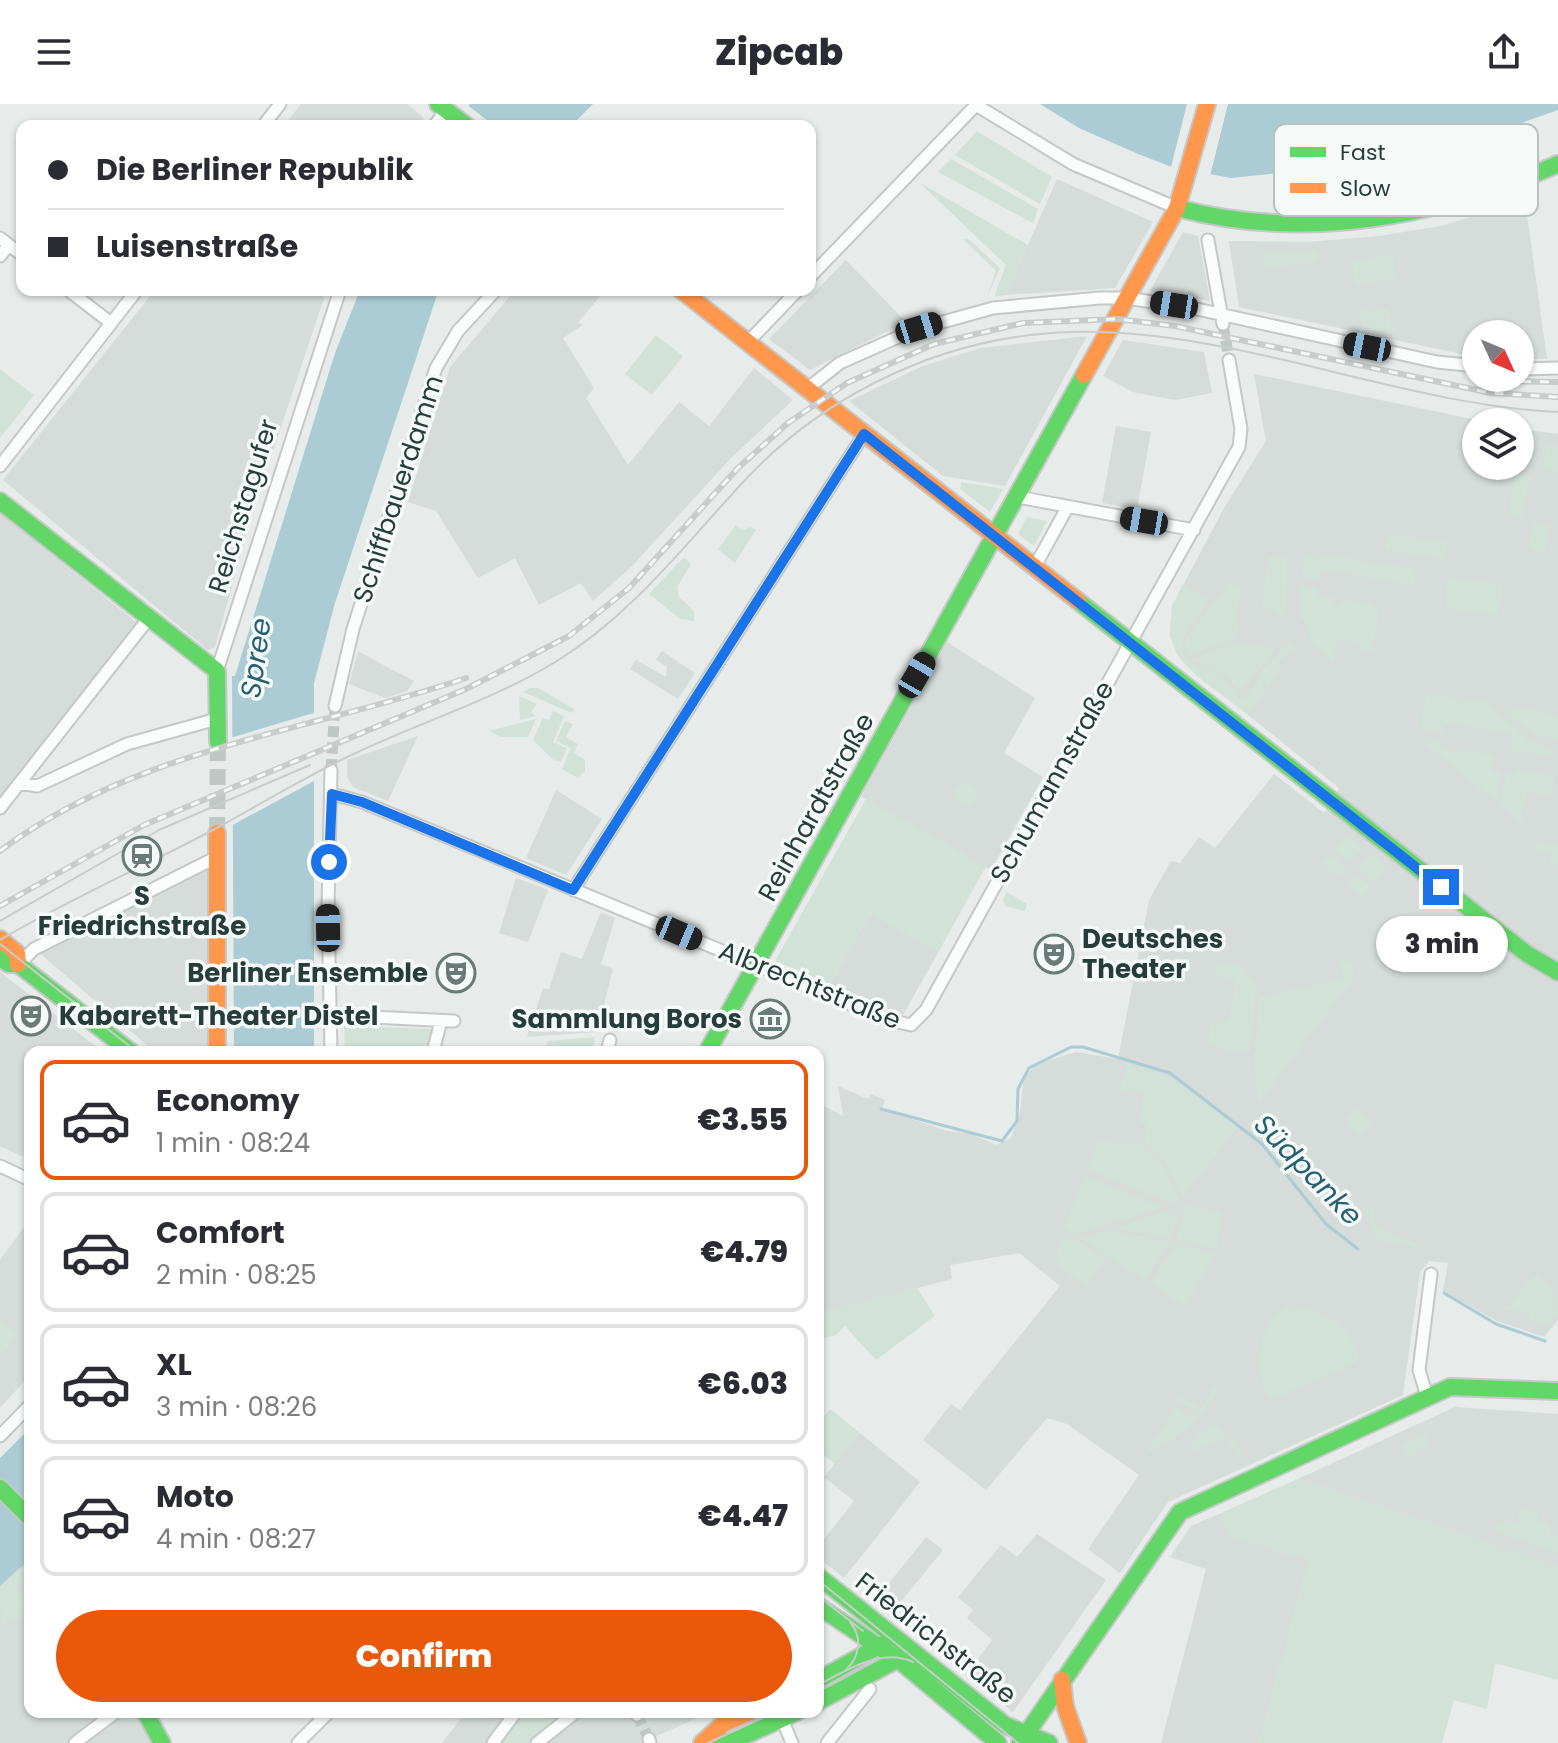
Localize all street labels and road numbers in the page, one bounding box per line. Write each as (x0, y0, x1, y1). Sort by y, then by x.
street label: Schiffbauerdamm (344, 370, 452, 608)
street label: Reichstagufer (199, 415, 287, 597)
street label: Schumannstraße (981, 674, 1123, 890)
street label: Reinhardtstraße (749, 706, 883, 908)
street label: Albrechtstraße (714, 932, 906, 1038)
street label: Friedrichstraße (848, 1564, 1024, 1712)

